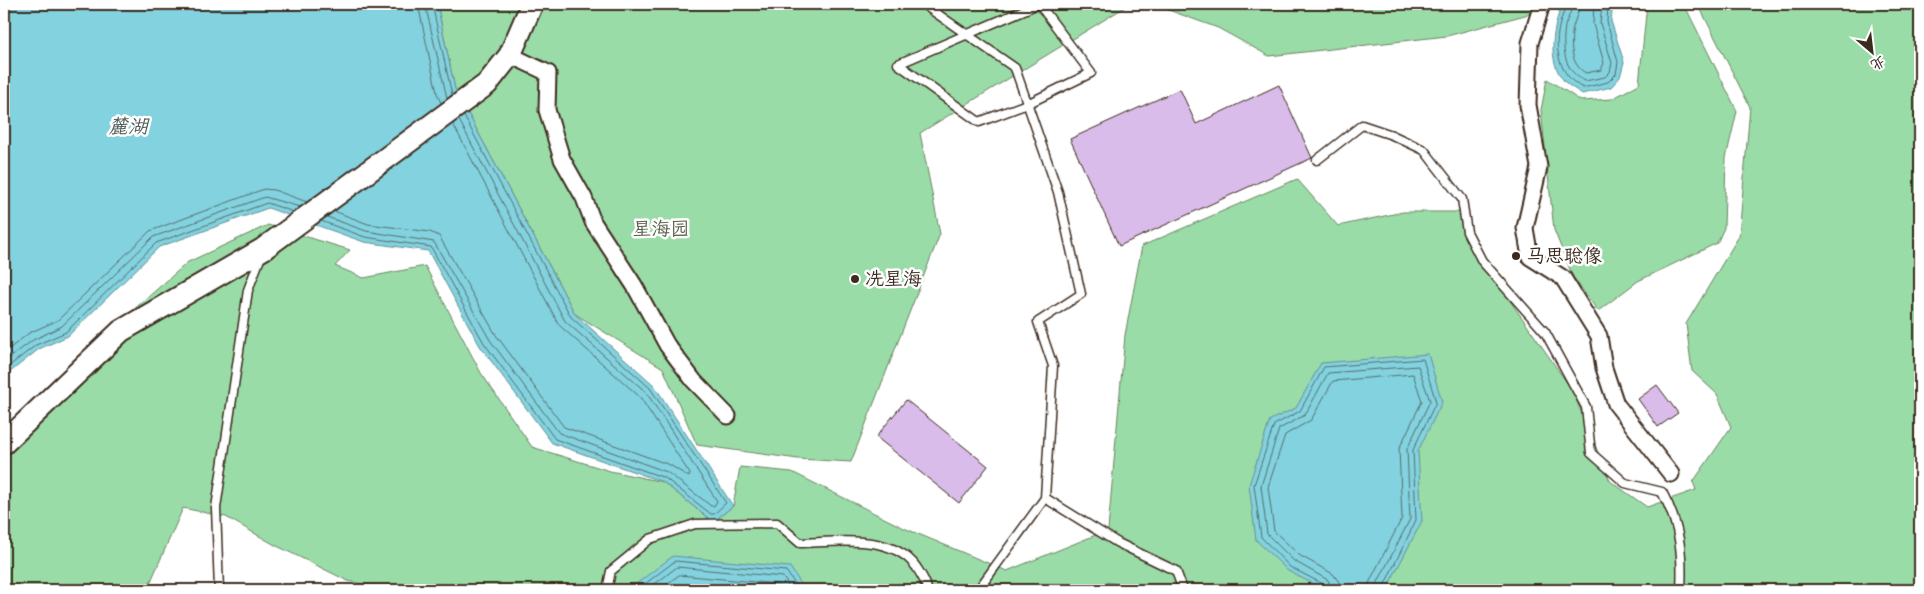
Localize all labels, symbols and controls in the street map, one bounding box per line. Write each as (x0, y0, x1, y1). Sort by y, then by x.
north arrow (1846, 28, 1896, 78)
text: 北 (1867, 51, 1888, 74)
water label: 麓湖 (108, 114, 150, 141)
park label: 星海园 (632, 217, 690, 242)
place label: 马思聪像 (1526, 244, 1602, 269)
marker: 马思聪像 (1510, 250, 1522, 262)
place label: 冼星海 (865, 267, 922, 292)
marker: 冼星海 (849, 273, 861, 285)

